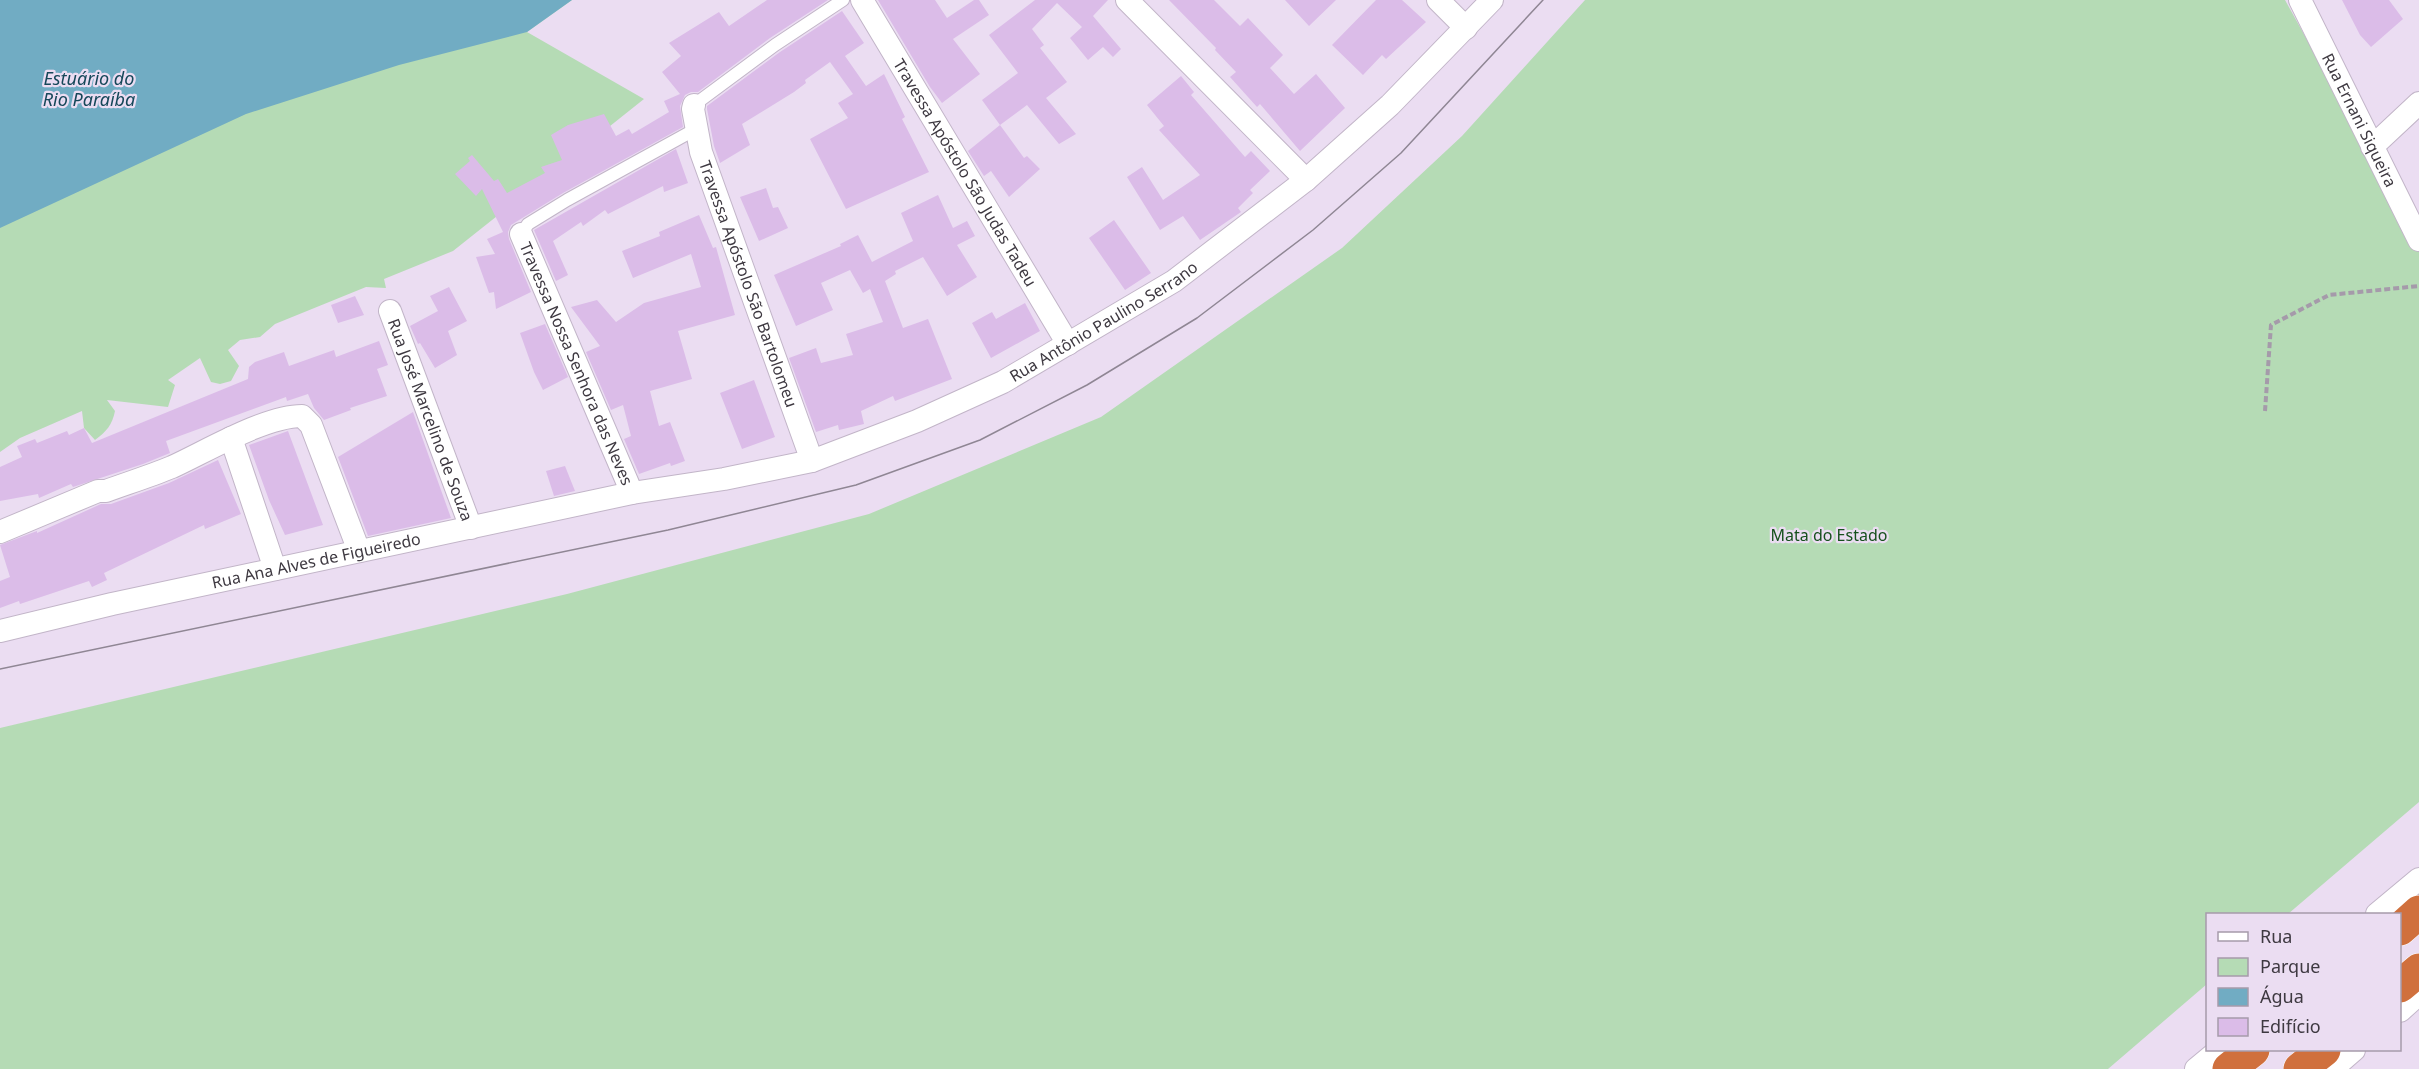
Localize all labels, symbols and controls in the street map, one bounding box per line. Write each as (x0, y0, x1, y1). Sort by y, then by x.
street label: Rua Ernani Siqueira (2317, 49, 2402, 191)
street label: Travessa Apóstolo São Judas Tadeu (889, 54, 1042, 290)
water label: Estuário do Rio Paraíba (43, 66, 135, 111)
street label: Travessa Apóstolo São Bartolomeu (694, 157, 803, 410)
street label: Travessa Nossa Senhora das Neves (515, 239, 638, 489)
street label: Rua Antônio Paulino Serrano (1005, 256, 1202, 387)
street label: Rua José Marcelino de Souza (383, 315, 478, 524)
park label: Mata do Estado (1771, 524, 1887, 546)
street label: Rua Ana Alves de Figueiredo (210, 527, 423, 593)
legend (2206, 913, 2401, 1051)
text: Rua (2260, 924, 2292, 948)
text: Parque (2260, 954, 2320, 978)
text: Água (2260, 984, 2304, 1008)
text: Edifício (2260, 1014, 2321, 1038)

